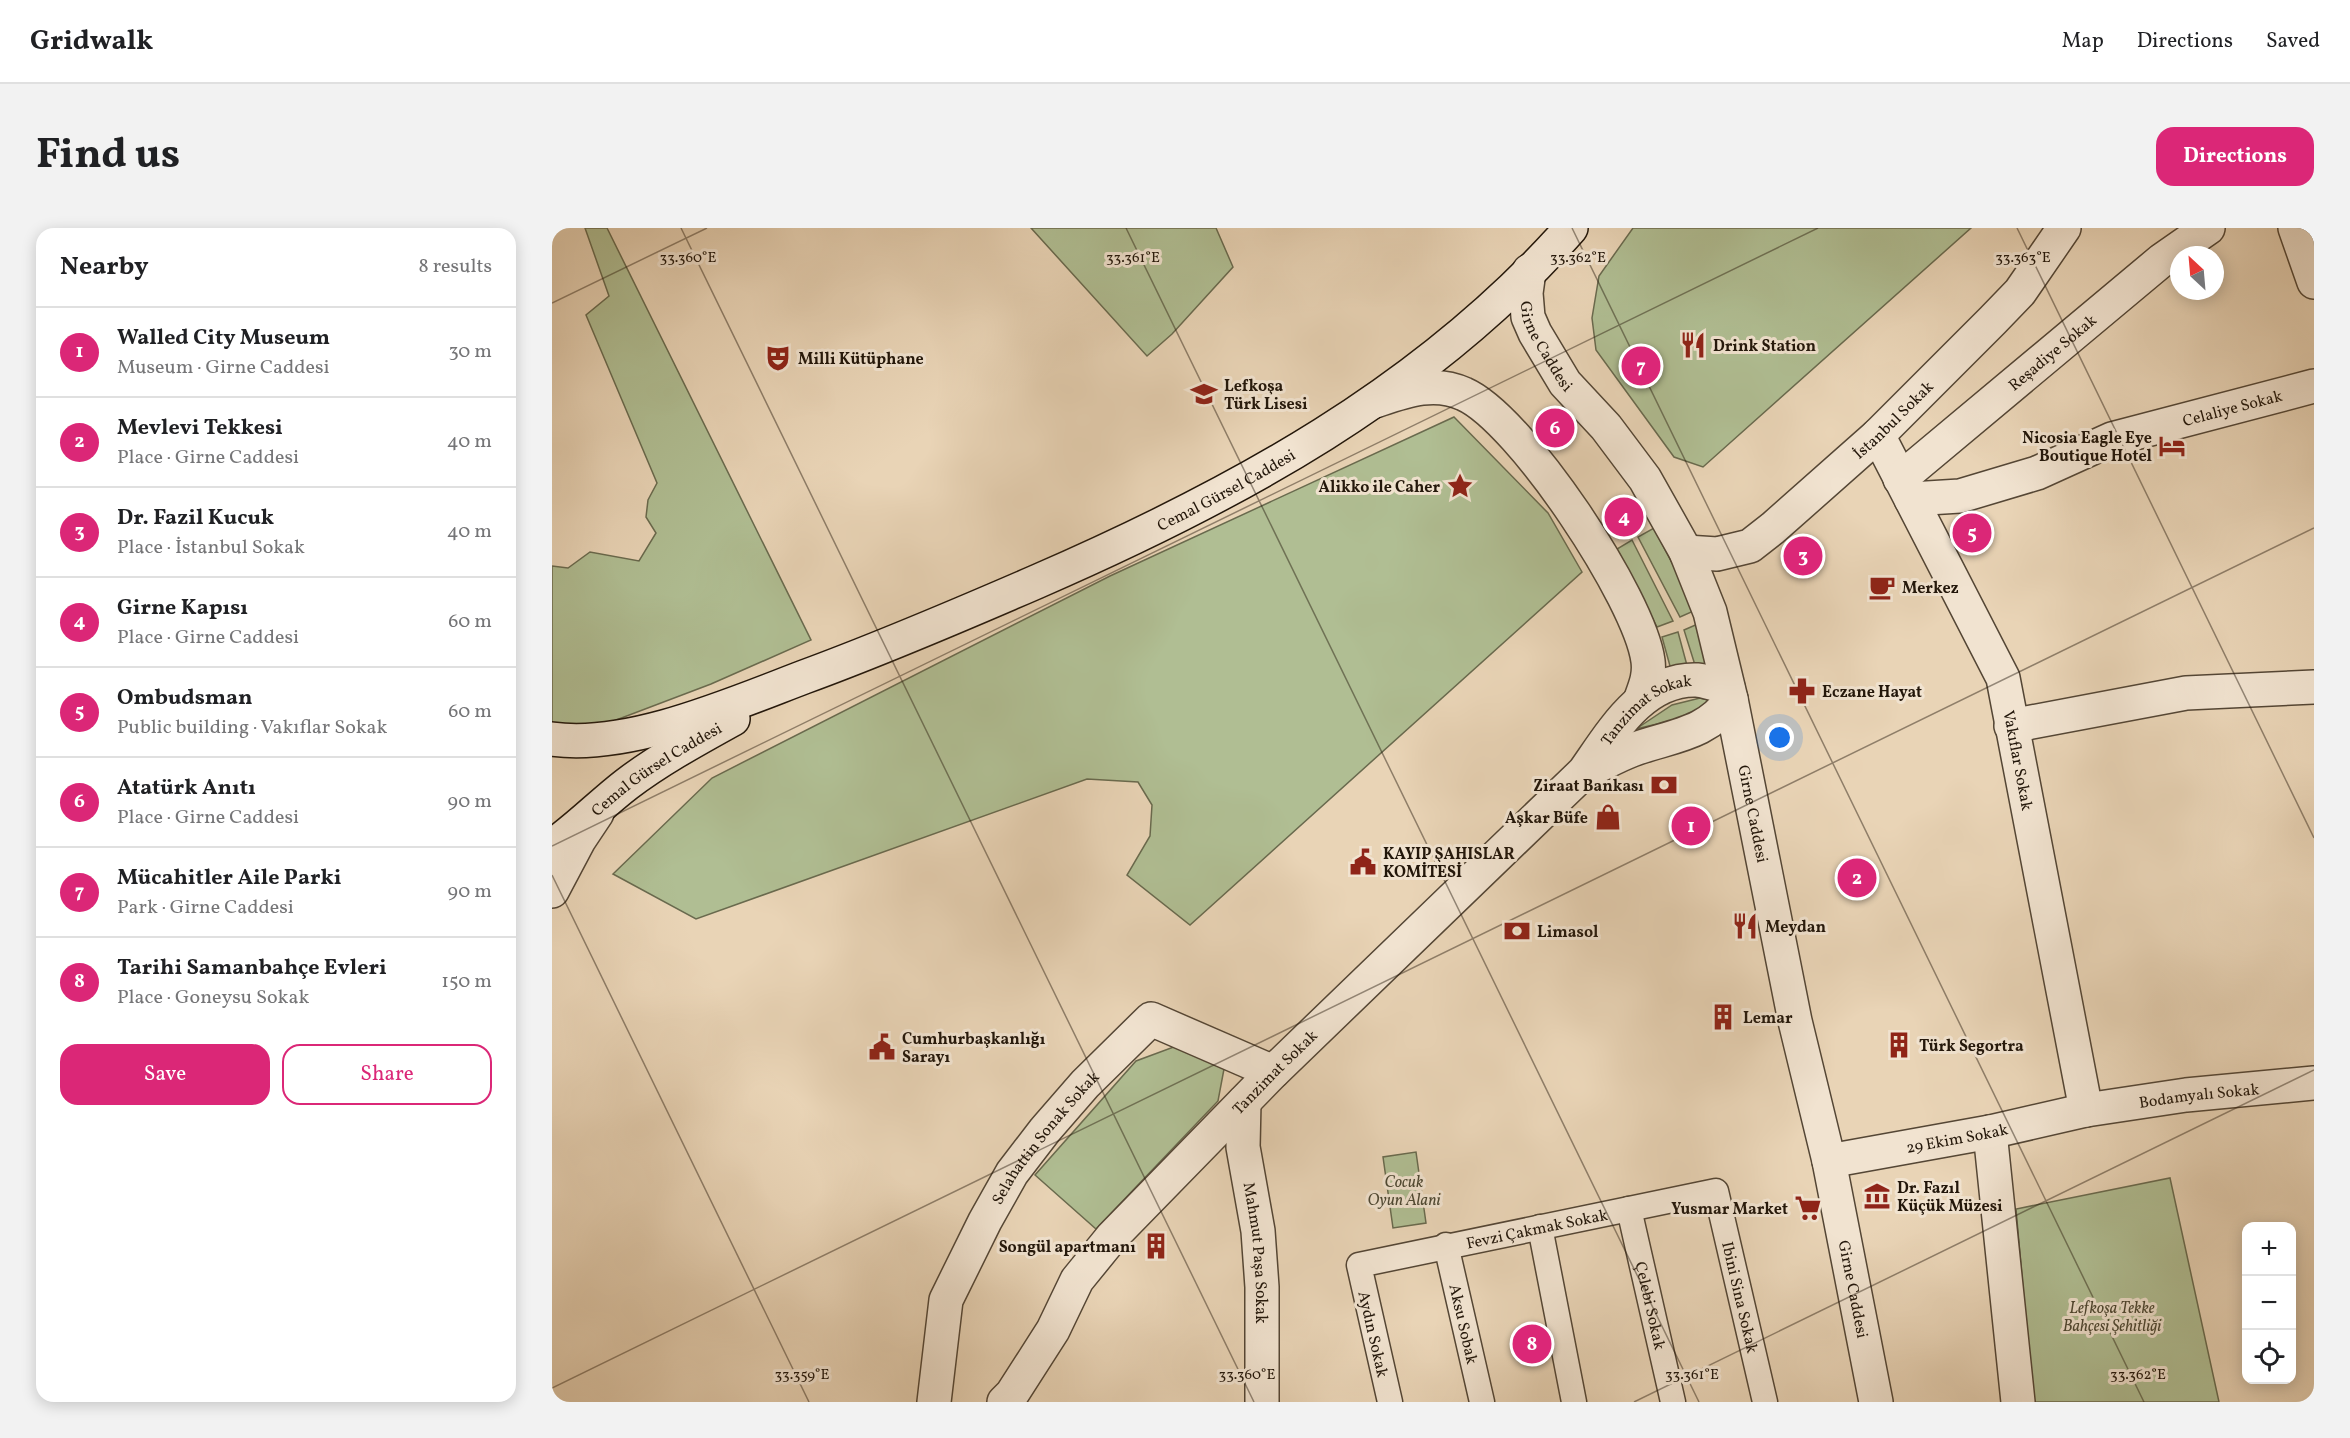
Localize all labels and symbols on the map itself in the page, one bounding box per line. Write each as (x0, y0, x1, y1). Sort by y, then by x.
north arrow (2170, 246, 2224, 300)
text: 33.360°E (660, 248, 716, 269)
text: 33.361°E (1106, 248, 1160, 269)
text: 33.362°E (1550, 248, 1606, 269)
text: 33.363°E (1995, 248, 2051, 269)
street label: Girne Caddesi (1514, 300, 1577, 398)
street label: Reşadiye Sokak (2004, 310, 2102, 397)
restaurant icon: Drink Station (1678, 330, 1708, 360)
place label: Drink Station (1713, 336, 1816, 358)
theatre icon: Milli Kütüphane (763, 343, 793, 373)
pin: 7 (1622, 344, 1660, 388)
place label: Milli Kütüphane (798, 349, 924, 371)
place label: Lefkoşa Türk Lisesi (1224, 376, 1308, 416)
street label: İstanbul Sokak (1849, 376, 1939, 465)
school or university icon: Lefkoşa Türk Lisesi (1189, 379, 1219, 409)
street label: Celaliye Sokak (2180, 386, 2285, 433)
pin: 6 (1536, 406, 1574, 450)
place label: Nicosia Eagle Eye Boutique Hotel (2022, 428, 2153, 468)
hotel icon: Nicosia Eagle Eye Boutique Hotel (2157, 431, 2187, 461)
street label: Cemal Gürsel Caddesi (1154, 445, 1300, 537)
place icon: Alikko ile Caher (1445, 471, 1475, 501)
place label: Alikko ile Caher (1319, 477, 1440, 499)
pin: 4 (1604, 494, 1644, 540)
pin: 5 (1952, 510, 1992, 556)
pin: 3 (1784, 534, 1822, 578)
cafe icon: Merkez (1867, 572, 1897, 602)
place label: Merkez (1902, 578, 1959, 600)
street label: Tanzimat Sokak (1597, 671, 1693, 751)
pharmacy icon: Eczane Hayat (1787, 676, 1817, 706)
place label: Eczane Hayat (1822, 682, 1922, 704)
street label: Vakıflar Sokak (1996, 709, 2037, 813)
street label: Cemal Gürsel Caddesi (587, 718, 727, 822)
your location (1765, 723, 1794, 752)
street label: Girne Caddesi (1731, 763, 1772, 865)
bank icon: Ziraat Bankası (1649, 770, 1679, 800)
place label: Ziraat Bankası (1533, 776, 1644, 798)
shop icon: Aşkar Büfe (1593, 802, 1623, 832)
pin: 1 (1672, 804, 1710, 848)
place label: Aşkar Büfe (1505, 808, 1588, 830)
place label: KAYIP ŞAHISLAR KOMİTESİ (1383, 844, 1515, 884)
public building icon: KAYIP ŞAHISLAR KOMİTESİ (1348, 847, 1378, 877)
pin: 2 (1838, 856, 1876, 900)
restaurant icon: Meydan (1730, 911, 1760, 941)
bank icon: Limasol (1502, 916, 1532, 946)
place label: Meydan (1765, 917, 1826, 939)
place label: Limasol (1537, 922, 1599, 944)
building icon: Lemar (1708, 1002, 1738, 1032)
place label: Lemar (1743, 1008, 1793, 1030)
street label: Tanzimat Sokak (1228, 1026, 1323, 1120)
place label: Cumhurbaşkanlığı Sarayı (902, 1029, 1046, 1069)
building icon: Türk Segortra (1884, 1030, 1914, 1060)
public building icon: Cumhurbaşkanlığı Sarayı (867, 1032, 897, 1062)
place label: Türk Segortra (1919, 1036, 2024, 1058)
street label: Selahattin Sonak Sokak (987, 1067, 1105, 1209)
street label: Bodamyalı Sokak (2137, 1079, 2261, 1115)
street label: 29 Ekim Sokak (1905, 1119, 2011, 1160)
park label: Cocuk Oyun Alani (1368, 1172, 1441, 1212)
place label: Dr. Fazıl Küçük Müzesi (1897, 1178, 2003, 1218)
street label: Mahmut Paşa Sokak (1236, 1181, 1271, 1324)
museum icon: Dr. Fazıl Küçük Müzesi (1862, 1181, 1892, 1211)
supermarket icon: Yusmar Market (1793, 1193, 1823, 1223)
place label: Yusmar Market (1671, 1199, 1788, 1221)
street label: Fevzi Çakmak Sokak (1464, 1205, 1610, 1255)
building icon: Songül apartmanı (1141, 1231, 1171, 1261)
place label: Songül apartmanı (999, 1237, 1136, 1259)
street label: Girne Caddesi (1832, 1239, 1872, 1341)
street label: Ibini Sina Sokak (1715, 1240, 1762, 1356)
street label: Çelebi Sokak (1628, 1260, 1670, 1352)
street label: Aksu Sobak (1442, 1282, 1482, 1367)
street label: Aydın Sokak (1351, 1289, 1393, 1380)
park label: Lefkoşa Tekke Bahçesi Şehitliği (2063, 1298, 2162, 1338)
pin: 8 (1512, 1322, 1552, 1366)
text: 33.359°E (775, 1365, 829, 1386)
text: 33.360°E (1219, 1365, 1275, 1386)
text: 33.361°E (1665, 1365, 1719, 1386)
text: 33.362°E (2110, 1365, 2166, 1386)

